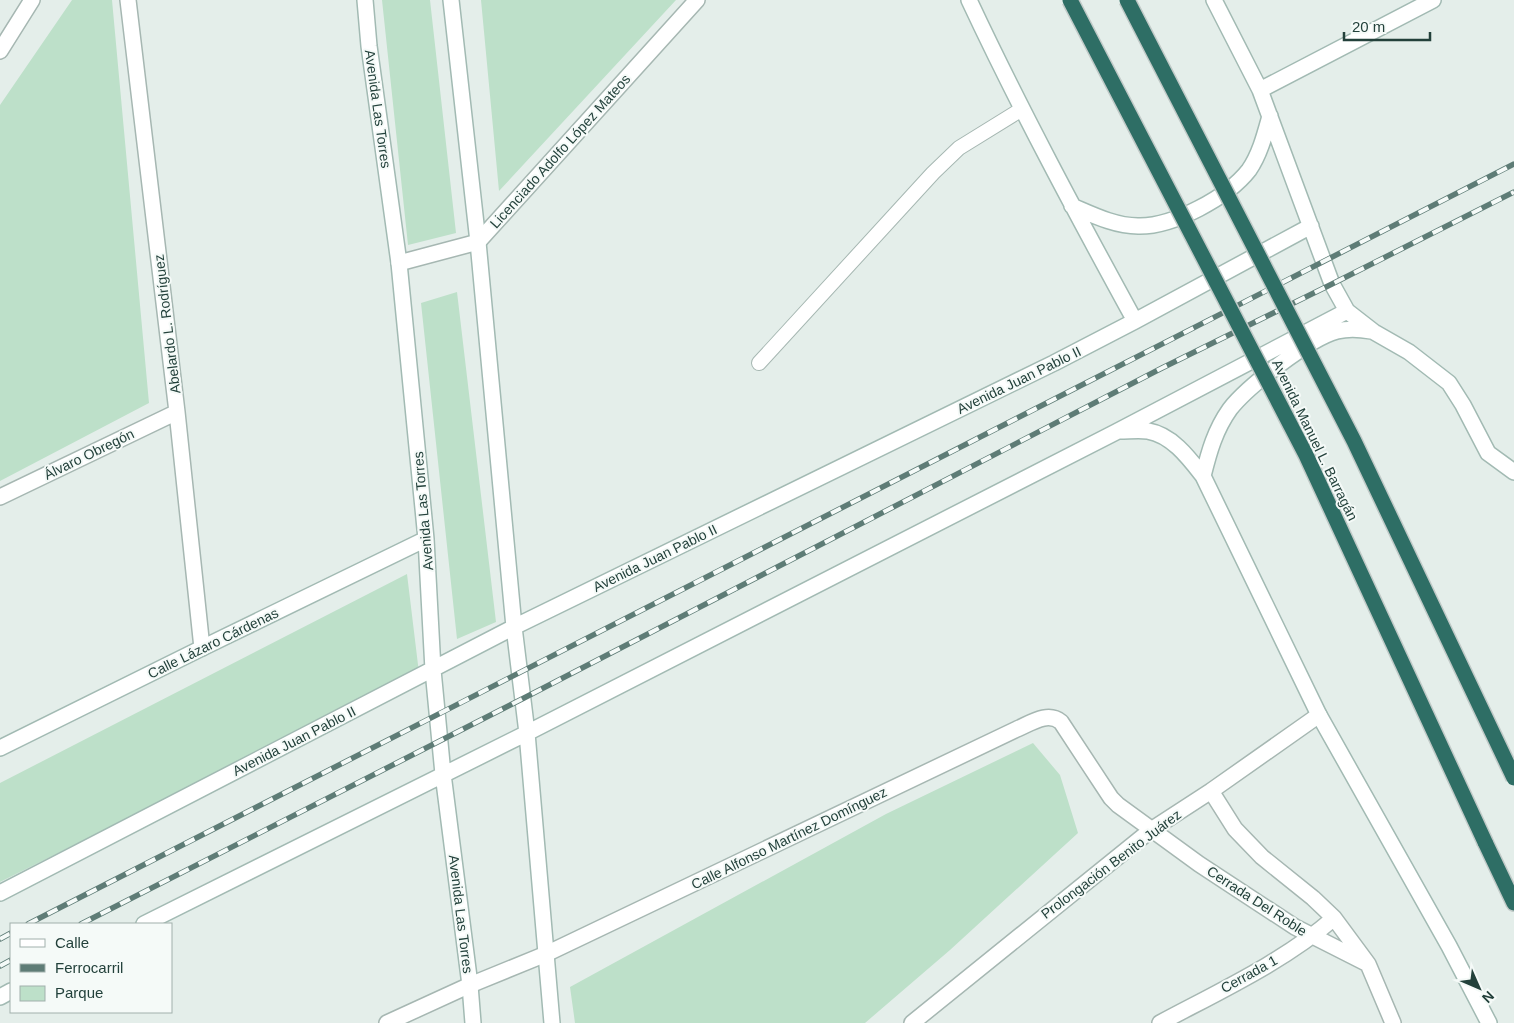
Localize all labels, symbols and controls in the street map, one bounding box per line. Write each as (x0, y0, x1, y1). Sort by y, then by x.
scale bar (1344, 10, 1430, 42)
text: 20 m (1352, 18, 1385, 35)
street label: Avenida Las Torres (362, 49, 394, 169)
street label: Licenciado Adolfo López Mateos (487, 71, 633, 231)
street label: Abelardo L. Rodríguez (151, 254, 183, 394)
street label: Avenida Juan Pablo II (954, 343, 1084, 417)
street label: Avenida Manuel L. Barragán (1269, 357, 1361, 523)
street label: Álvaro Obregón (41, 425, 137, 483)
street label: Avenida Las Torres (410, 451, 436, 571)
street label: Avenida Juan Pablo II (590, 521, 720, 595)
street label: Calle Lázaro Cárdenas (145, 604, 281, 682)
street label: Avenida Juan Pablo II (230, 703, 358, 779)
street label: Calle Alfonso Martínez Domínguez (689, 784, 889, 892)
street label: Prolongación Benito Juárez (1038, 806, 1184, 922)
street label: Avenida Las Torres (446, 854, 476, 974)
street label: Cerrada Del Roble (1204, 863, 1310, 939)
legend (10, 923, 172, 1013)
text: Calle (55, 934, 89, 951)
street label: Cerrada 1 (1218, 952, 1280, 996)
text: Ferrocarril (55, 959, 123, 976)
north arrow (1454, 963, 1504, 1013)
text: Parque (55, 984, 103, 1001)
text: N (1479, 988, 1497, 1006)

